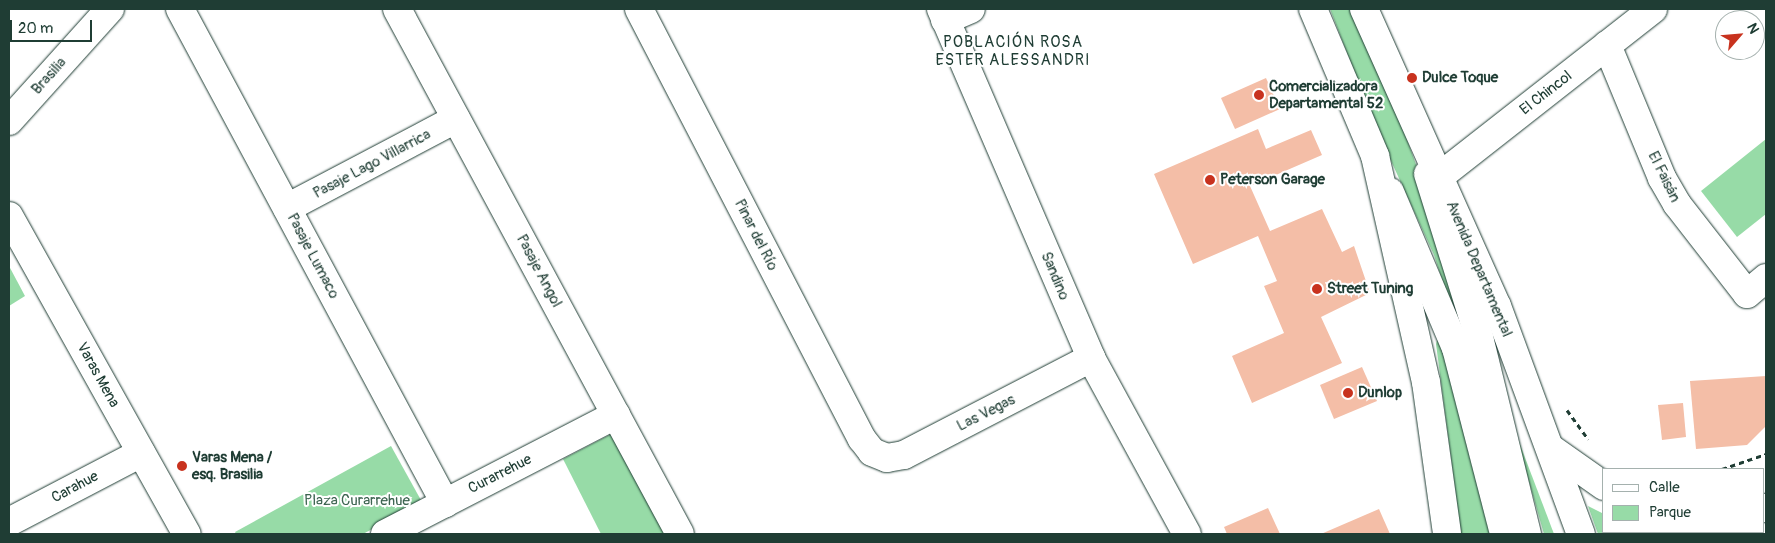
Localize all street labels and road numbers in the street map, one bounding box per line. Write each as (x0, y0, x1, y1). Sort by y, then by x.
street label: Brasilia (28, 54, 70, 98)
street label: El Chincol (1516, 67, 1576, 119)
street label: Pasaje Lago Villarrica (310, 125, 434, 203)
street label: El Faisán (1644, 149, 1684, 205)
street label: Pinar del Río (730, 196, 782, 274)
street label: Avenida Departamental (1442, 198, 1516, 340)
street label: Pasaje Lumaco (283, 210, 343, 302)
street label: Pasaje Angol (512, 232, 566, 310)
street label: Sandino (1037, 249, 1073, 303)
street label: Varas Mena (73, 339, 123, 411)
street label: Las Vegas (954, 391, 1018, 435)
street label: Curarrehue (465, 450, 535, 498)
street label: Carahue (48, 467, 102, 507)

